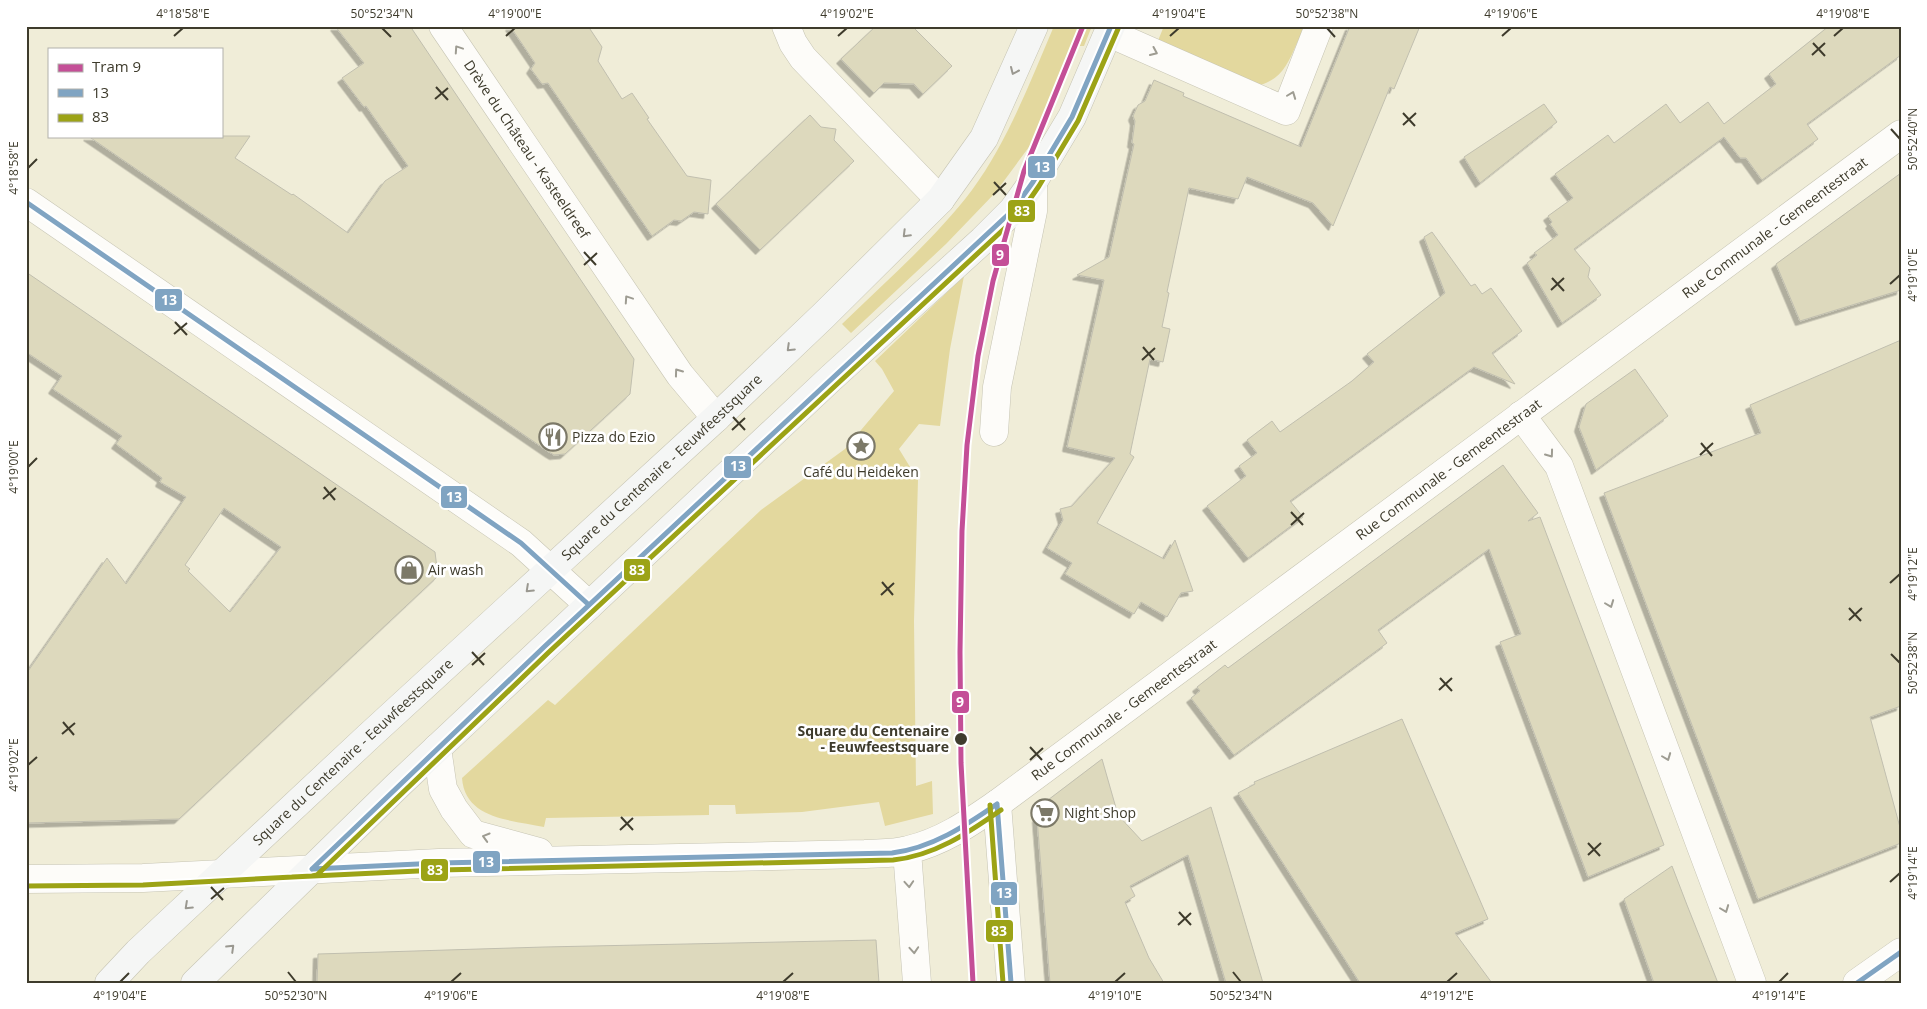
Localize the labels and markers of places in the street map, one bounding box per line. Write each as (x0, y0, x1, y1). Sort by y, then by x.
restaurant icon: Pizza do Ezio (538, 422, 568, 452)
place label: Pizza do Ezio (572, 427, 655, 446)
place icon: Café du Heideken (846, 431, 876, 461)
place label: Café du Heideken (803, 462, 919, 481)
shop icon: Air wash (394, 555, 424, 585)
place label: Air wash (428, 560, 484, 579)
place label: Square du Centenaire - Eeuwfeestsquare (798, 721, 949, 756)
marker: Square du Centenaire - Eeuwfeestsquare (953, 731, 969, 747)
supermarket icon: Night Shop (1030, 798, 1060, 828)
place label: Night Shop (1064, 803, 1136, 822)

